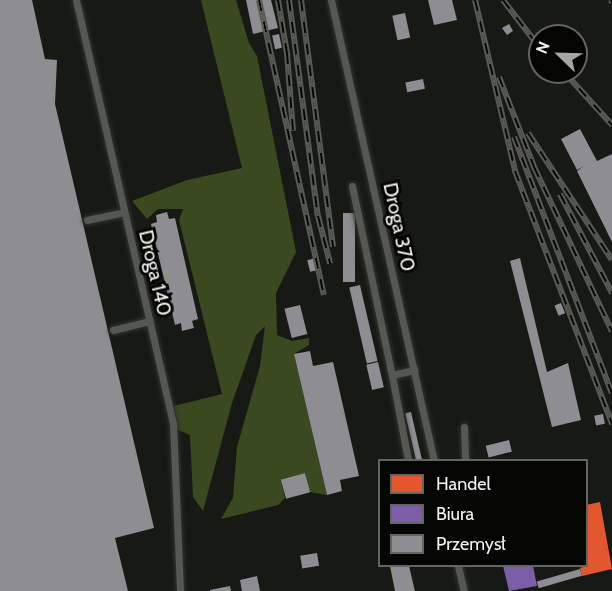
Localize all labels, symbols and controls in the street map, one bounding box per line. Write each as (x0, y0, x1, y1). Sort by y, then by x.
north arrow (528, 24, 588, 84)
text: N (532, 39, 554, 56)
street label: Droga 370 (378, 180, 420, 274)
street label: Droga 140 (133, 228, 177, 318)
legend (378, 459, 588, 567)
text: Handel (436, 473, 491, 495)
text: Biura (436, 503, 474, 525)
text: Przemysł (436, 533, 506, 555)

